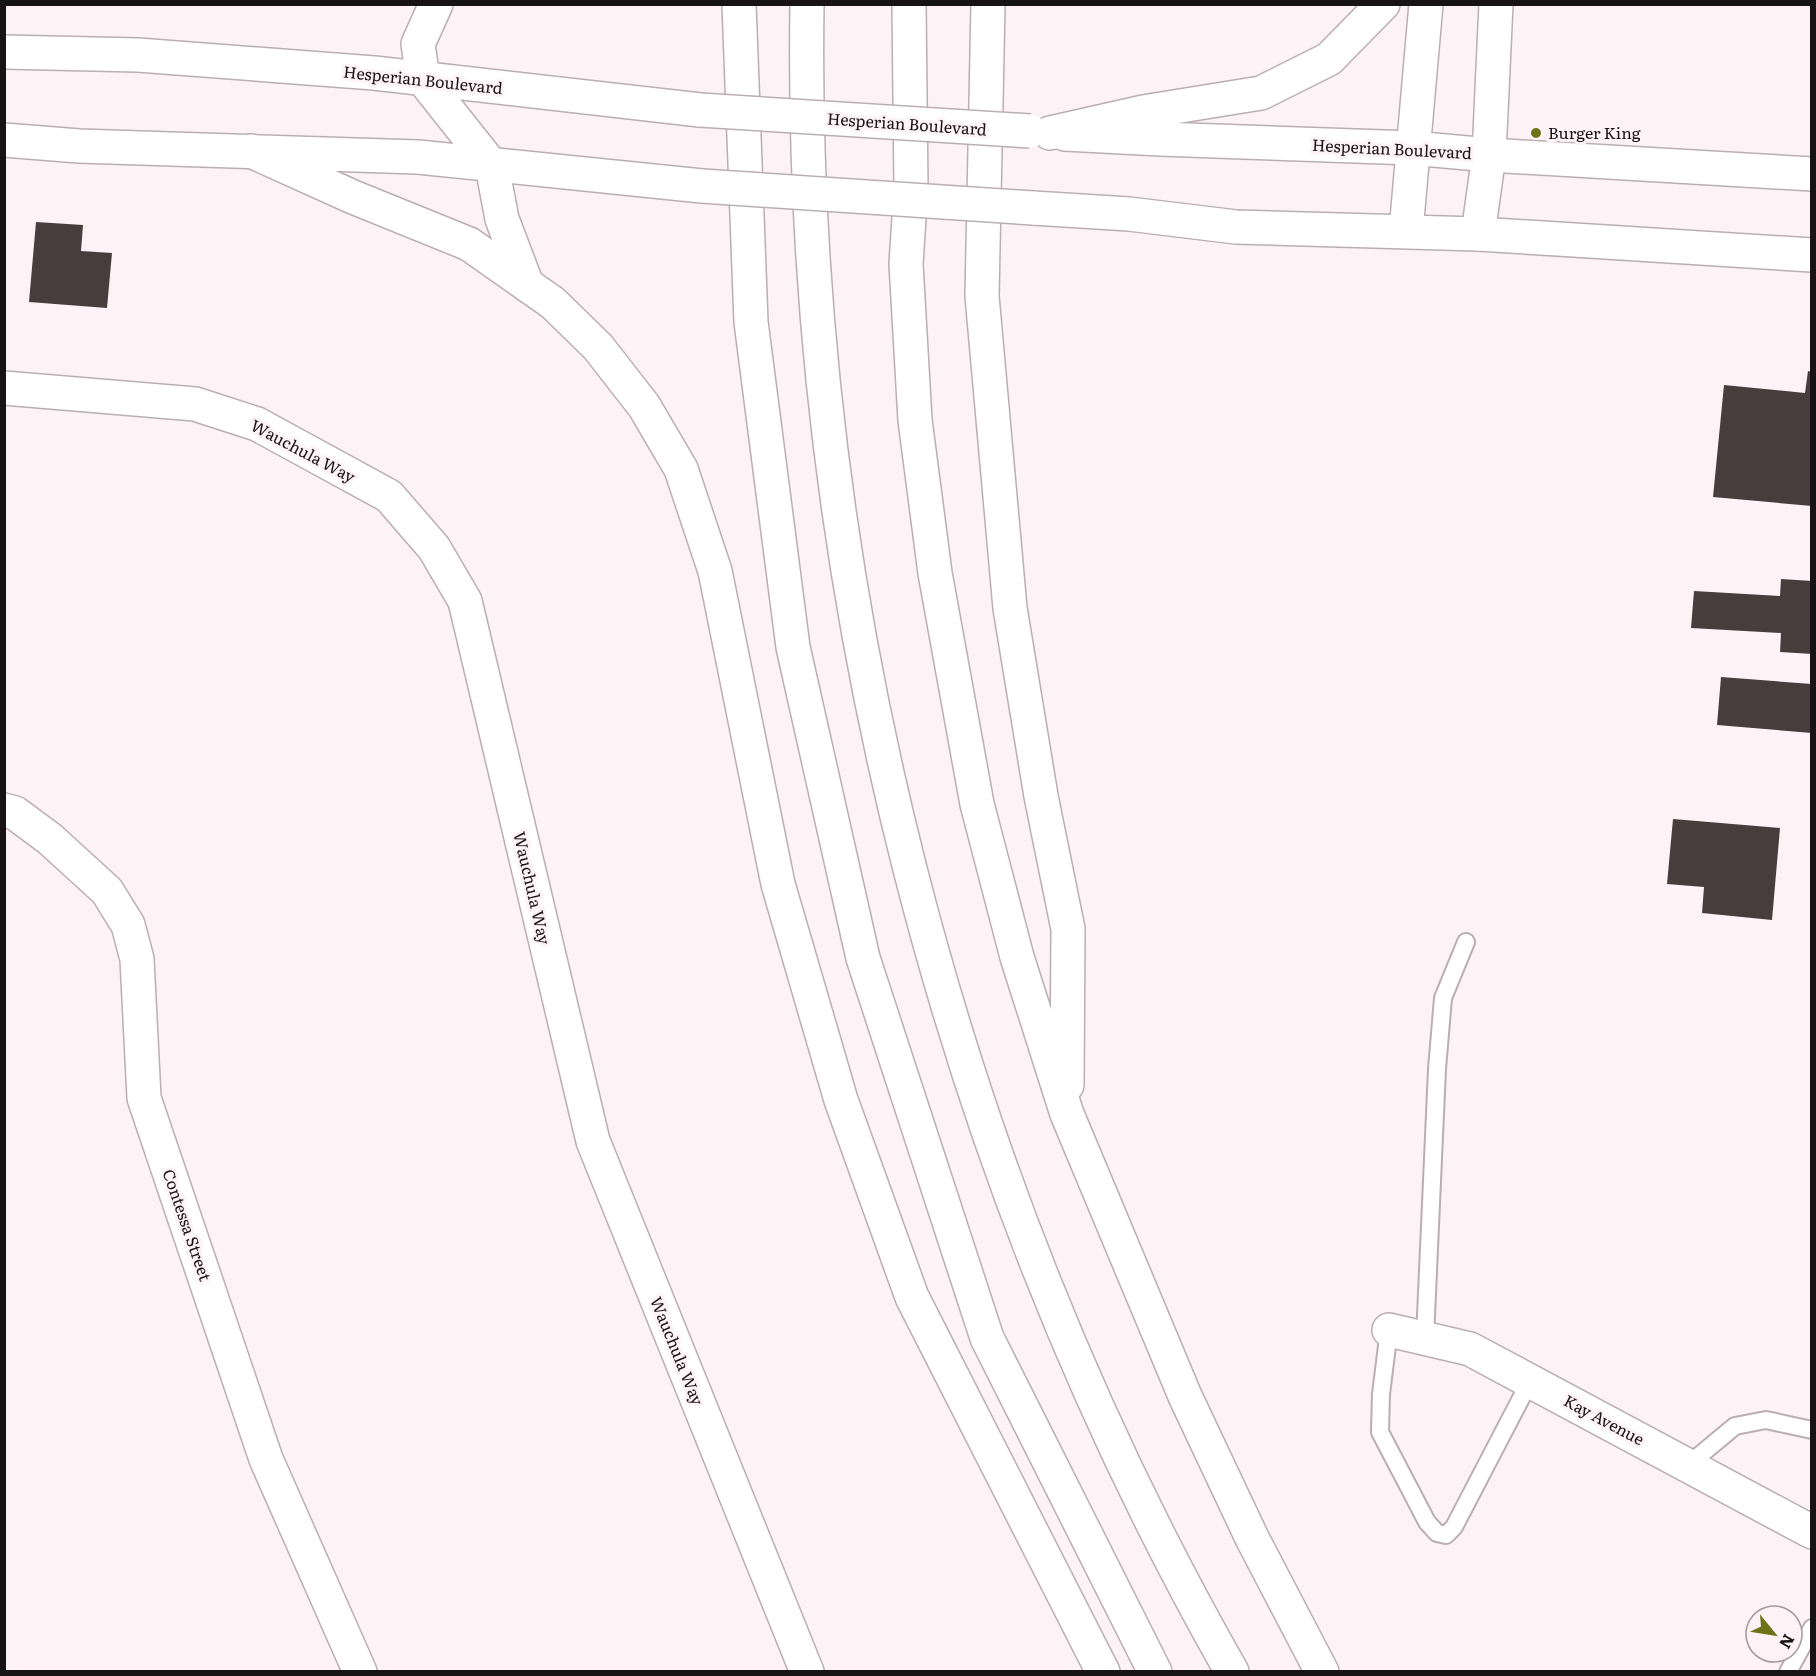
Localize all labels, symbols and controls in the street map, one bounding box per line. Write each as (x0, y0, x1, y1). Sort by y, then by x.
street label: Hesperian Boulevard (342, 59, 504, 99)
street label: Hesperian Boulevard (826, 105, 988, 141)
place label: Burger King (1548, 120, 1641, 144)
marker: Burger King (1529, 126, 1543, 140)
street label: Hesperian Boulevard (1312, 132, 1473, 164)
street label: Wauchula Way (247, 412, 361, 488)
street label: Wauchula Way (508, 829, 558, 947)
street label: Contessa Street (158, 1165, 219, 1284)
street label: Wauchula Way (645, 1293, 711, 1409)
street label: Kay Avenue (1560, 1388, 1649, 1450)
north arrow (1744, 1604, 1804, 1664)
text: N (1774, 1630, 1802, 1654)

